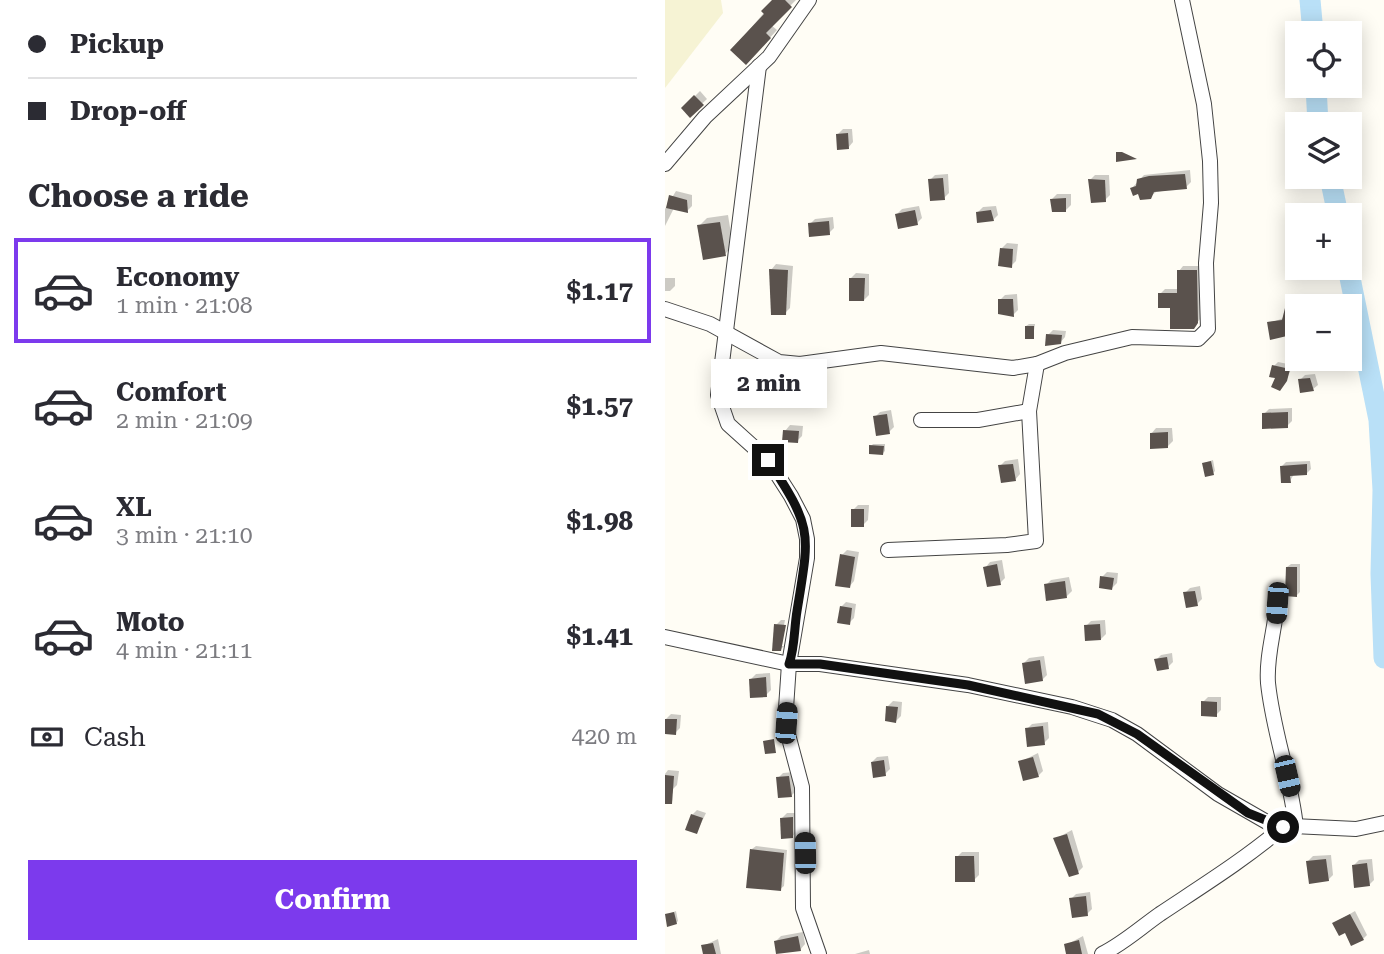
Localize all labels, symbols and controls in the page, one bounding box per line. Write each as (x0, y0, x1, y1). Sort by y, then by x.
map controls (1285, 21, 1362, 371)
button: locate (1285, 21, 1362, 98)
text: Pickup (70, 29, 164, 59)
text: Drop-off (70, 96, 186, 126)
button: layers (1285, 112, 1362, 189)
text: Choose a ride (28, 177, 249, 215)
button: + (1285, 203, 1362, 280)
icon: car (32, 259, 95, 322)
text: Economy (116, 262, 239, 292)
text: $1.17 (567, 276, 633, 306)
text: 1 min · 21:08 (116, 292, 253, 319)
button: − (1285, 294, 1362, 371)
callout: 2 min (710, 358, 826, 407)
text: 2 min (737, 370, 801, 397)
icon: car (32, 374, 95, 437)
text: Comfort (116, 377, 226, 407)
text: $1.57 (567, 391, 633, 421)
text: 2 min · 21:09 (116, 407, 253, 434)
route end (752, 444, 784, 476)
icon: car (32, 489, 95, 552)
text: XL (116, 492, 152, 522)
text: $1.98 (567, 506, 633, 536)
text: 3 min · 21:10 (116, 522, 253, 549)
car (1266, 581, 1289, 625)
icon: car (32, 604, 95, 667)
text: Moto (116, 607, 185, 637)
text: $1.41 (567, 621, 633, 651)
text: 4 min · 21:11 (116, 637, 253, 664)
car (775, 701, 798, 745)
icon: cash (28, 718, 66, 756)
text: Cash (84, 722, 146, 752)
text: 420 m (572, 723, 637, 750)
car (1273, 753, 1302, 799)
route start (1267, 811, 1299, 843)
car (795, 832, 816, 874)
button: Confirm (28, 860, 637, 940)

